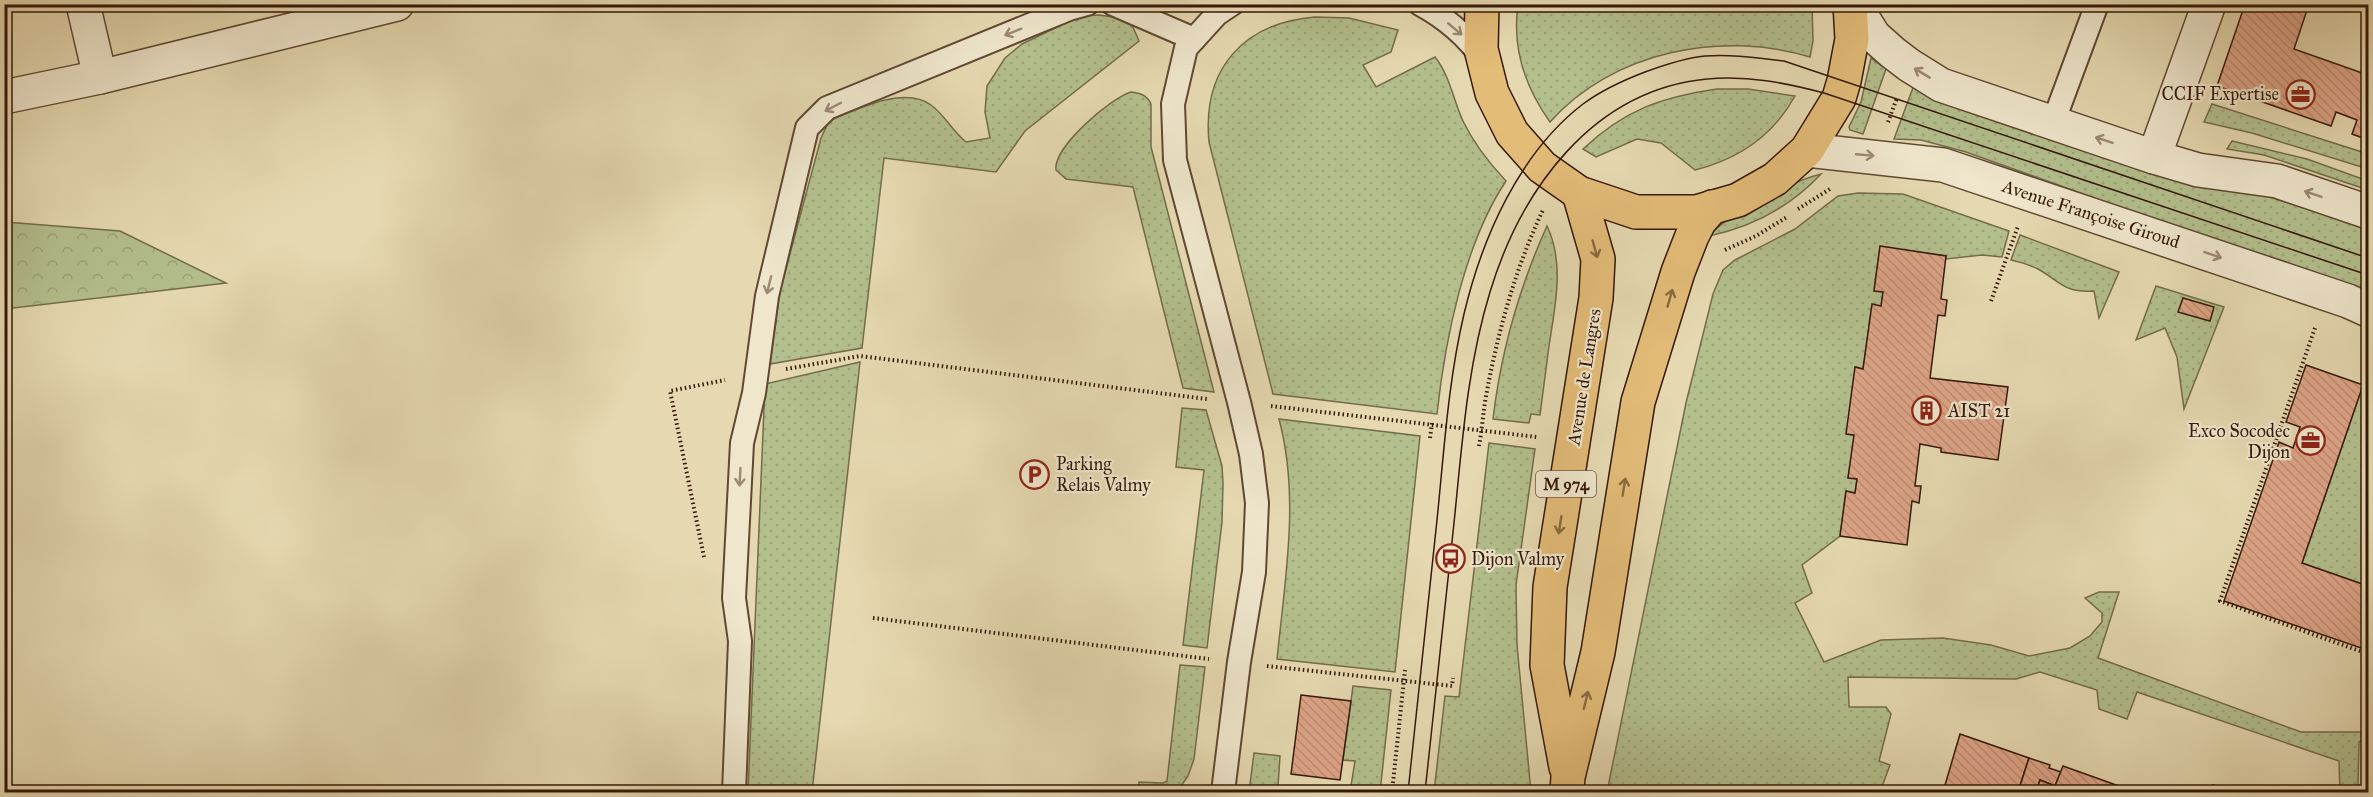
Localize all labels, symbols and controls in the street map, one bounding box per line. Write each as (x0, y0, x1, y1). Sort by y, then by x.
one-way arrow (1447, 22, 1463, 35)
one-way arrow (1004, 27, 1022, 38)
one-way arrow (1914, 67, 1931, 79)
office icon: CCIF Expertise (2284, 78, 2316, 110)
place label: CCIF Expertise (2162, 83, 2279, 105)
one-way arrow (825, 101, 842, 113)
one-way arrow (2095, 134, 2114, 145)
one-way arrow (1855, 150, 1875, 161)
street label: Avenue Françoise Giroud (1998, 175, 2183, 253)
one-way arrow (2304, 187, 2323, 198)
one-way arrow (1590, 239, 1601, 258)
one-way arrow (2203, 250, 2222, 261)
one-way arrow (763, 275, 775, 294)
one-way arrow (1665, 289, 1676, 308)
street label: Avenue de Langres (1562, 307, 1607, 448)
building icon: AIST 21 (1911, 395, 1943, 427)
place label: AIST 21 (1947, 400, 2010, 422)
place label: Exco Socodec Dijon (2188, 420, 2290, 463)
office icon: Exco Socodec Dijon (2295, 425, 2327, 457)
place label: Parking Relais Valmy (1056, 453, 1151, 496)
parking icon: Parking Relais Valmy (1019, 458, 1051, 490)
one-way arrow (734, 467, 745, 487)
road number: M 974 (1536, 471, 1596, 497)
one-way arrow (1619, 478, 1630, 498)
one-way arrow (1554, 514, 1565, 534)
bus stop icon: Dijon Valmy (1434, 543, 1466, 575)
place label: Dijon Valmy (1471, 548, 1565, 570)
one-way arrow (1581, 691, 1593, 710)

